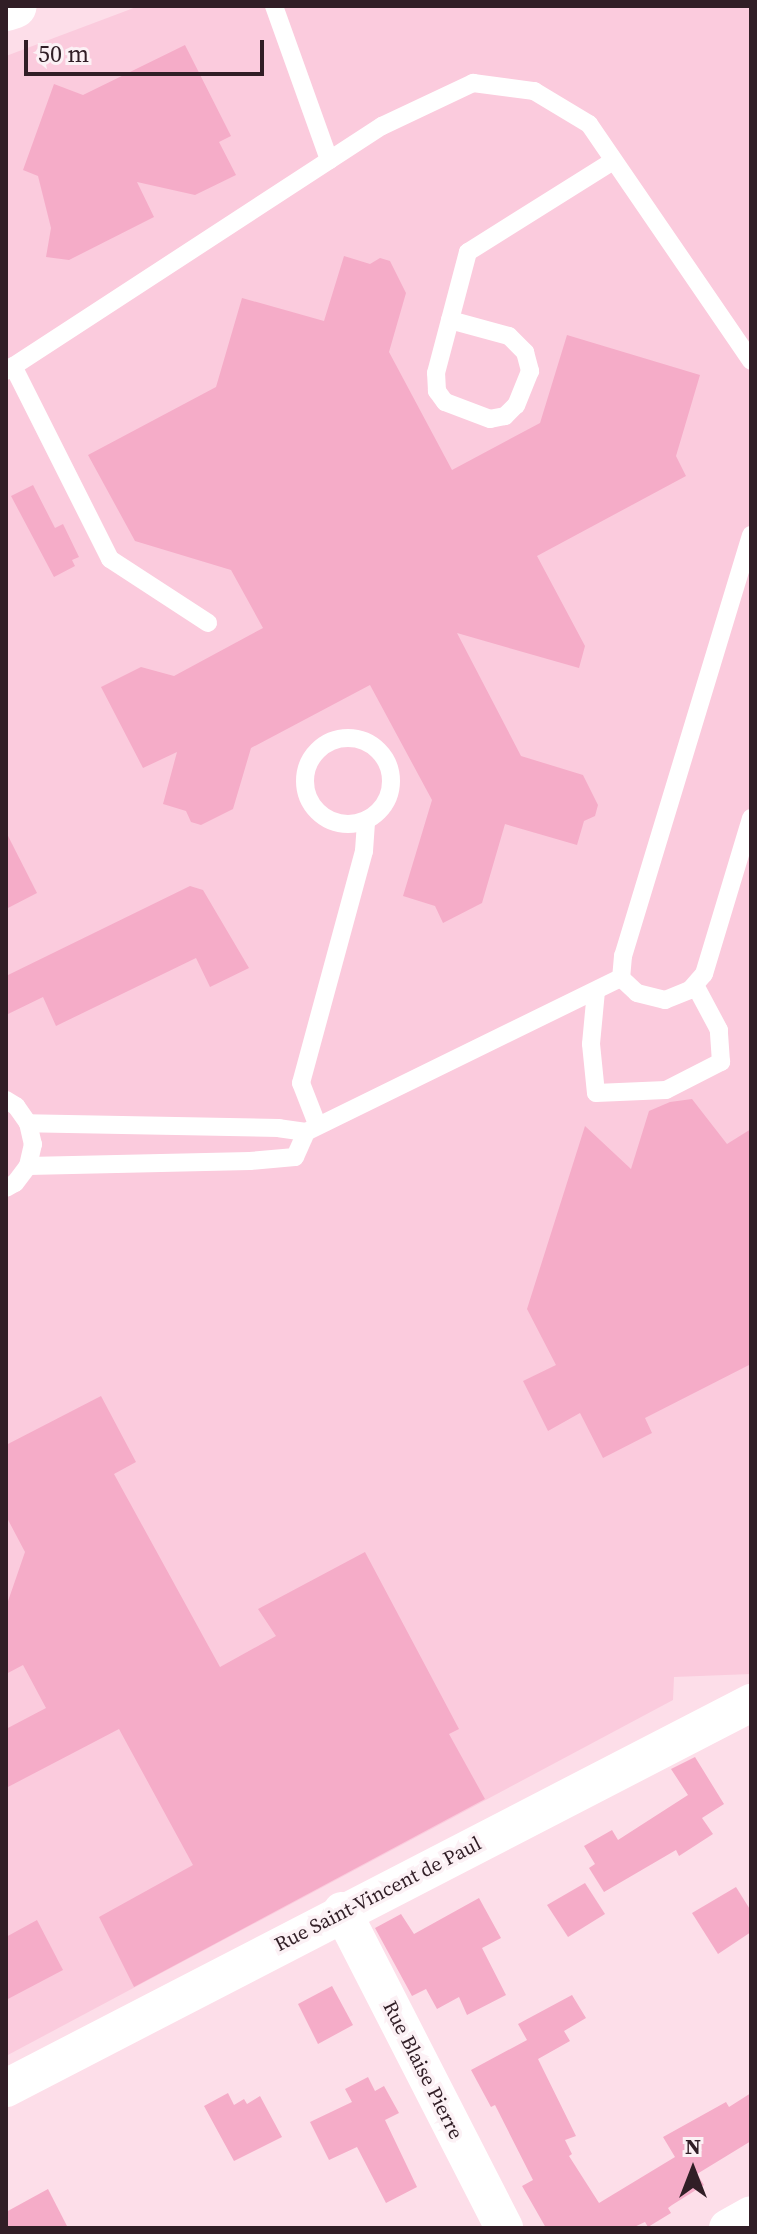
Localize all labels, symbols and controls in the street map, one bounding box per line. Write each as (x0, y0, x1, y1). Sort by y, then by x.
scale bar (28, 24, 268, 74)
text: 50 m (38, 37, 89, 70)
street label: Rue Saint-Vincent de Paul (271, 1831, 485, 1957)
street label: Rue Blaise Pierre (378, 1997, 468, 2143)
north arrow (653, 2130, 733, 2210)
text: N (685, 2131, 701, 2161)

